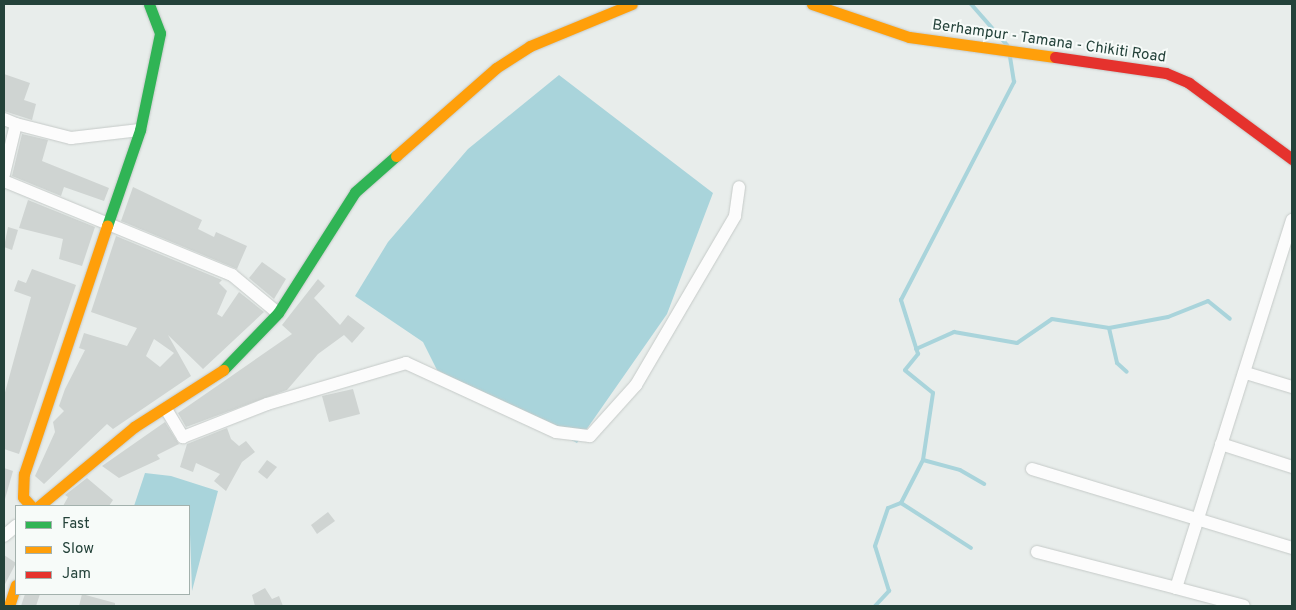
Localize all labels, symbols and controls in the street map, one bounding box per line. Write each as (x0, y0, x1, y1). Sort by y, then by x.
street label: Berhampur - Tamana - Chikiti Road (931, 17, 1167, 67)
legend (15, 505, 190, 595)
text: Fast (62, 515, 90, 534)
text: Slow (62, 540, 94, 559)
text: Jam (62, 565, 91, 584)

